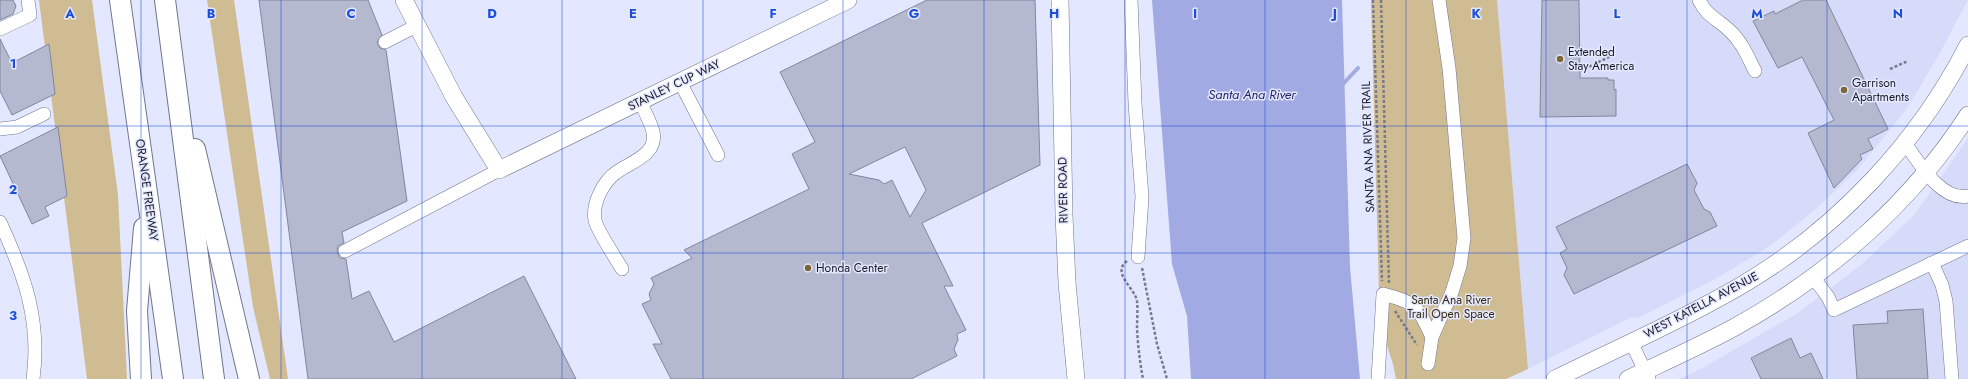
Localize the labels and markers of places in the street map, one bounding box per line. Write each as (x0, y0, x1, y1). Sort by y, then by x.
place label: Extended Stay America (1568, 43, 1634, 75)
marker: Extended Stay America (1555, 54, 1565, 64)
place label: Garrison Apartments (1852, 74, 1909, 106)
marker: Garrison Apartments (1839, 85, 1849, 95)
place label: Honda Center (816, 259, 888, 277)
marker: Honda Center (803, 263, 813, 273)

